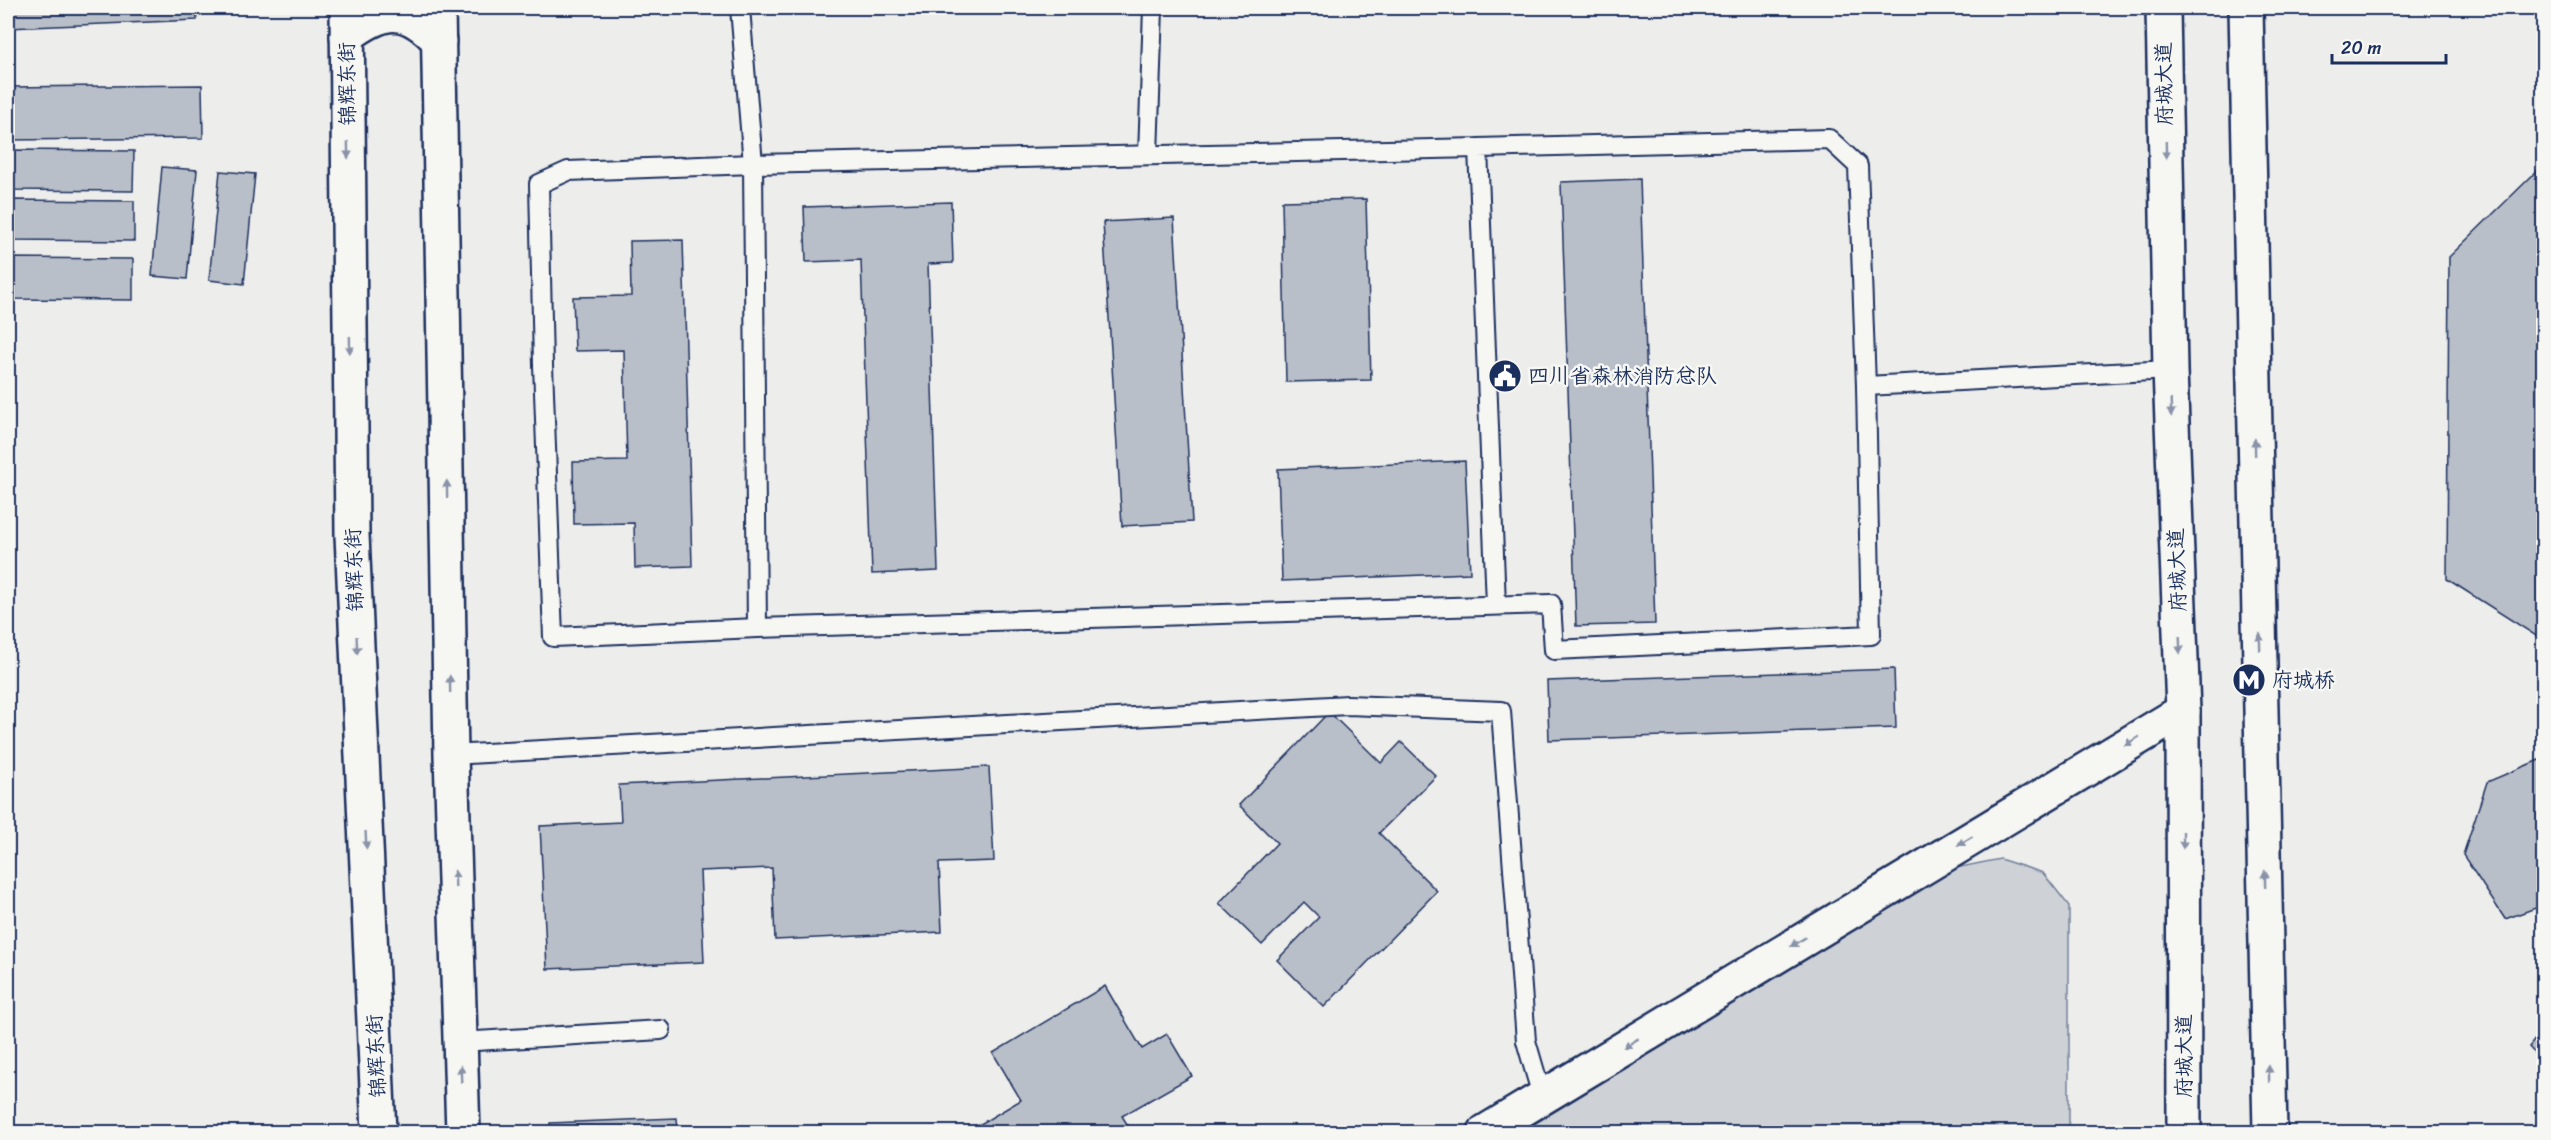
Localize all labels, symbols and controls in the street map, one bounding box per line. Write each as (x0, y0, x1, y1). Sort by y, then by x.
scale bar (2332, 27, 2446, 65)
text: 20 m (2341, 32, 2381, 64)
street label: 锦辉东街 (327, 42, 367, 126)
street label: 府城大道 (2144, 42, 2184, 126)
one-way arrow (343, 140, 353, 159)
one-way arrow (2161, 140, 2171, 159)
one-way arrow (345, 335, 355, 354)
place label: 四川省森林消防总队 (1528, 357, 1717, 395)
public building icon: 四川省森林消防总队 (1487, 358, 1523, 394)
one-way arrow (2167, 398, 2176, 417)
one-way arrow (2251, 438, 2260, 457)
one-way arrow (442, 480, 452, 499)
street label: 锦辉东街 (334, 527, 374, 613)
street label: 府城大道 (2157, 527, 2197, 613)
one-way arrow (2255, 633, 2264, 652)
one-way arrow (353, 635, 362, 654)
one-way arrow (2176, 635, 2185, 654)
place label: 府城桥 (2272, 661, 2335, 699)
metro station icon: 府城桥 (2231, 662, 2267, 698)
one-way arrow (445, 675, 455, 694)
one-way arrow (2123, 736, 2140, 746)
one-way arrow (362, 830, 371, 849)
one-way arrow (2178, 830, 2188, 849)
one-way arrow (1957, 836, 1973, 847)
one-way arrow (450, 870, 459, 889)
one-way arrow (2260, 870, 2270, 889)
one-way arrow (1789, 937, 1806, 947)
street label: 锦辉东街 (355, 1013, 397, 1099)
street label: 府城大道 (2165, 1014, 2203, 1098)
one-way arrow (1623, 1037, 1639, 1048)
one-way arrow (456, 1065, 465, 1084)
one-way arrow (2264, 1065, 2274, 1084)

